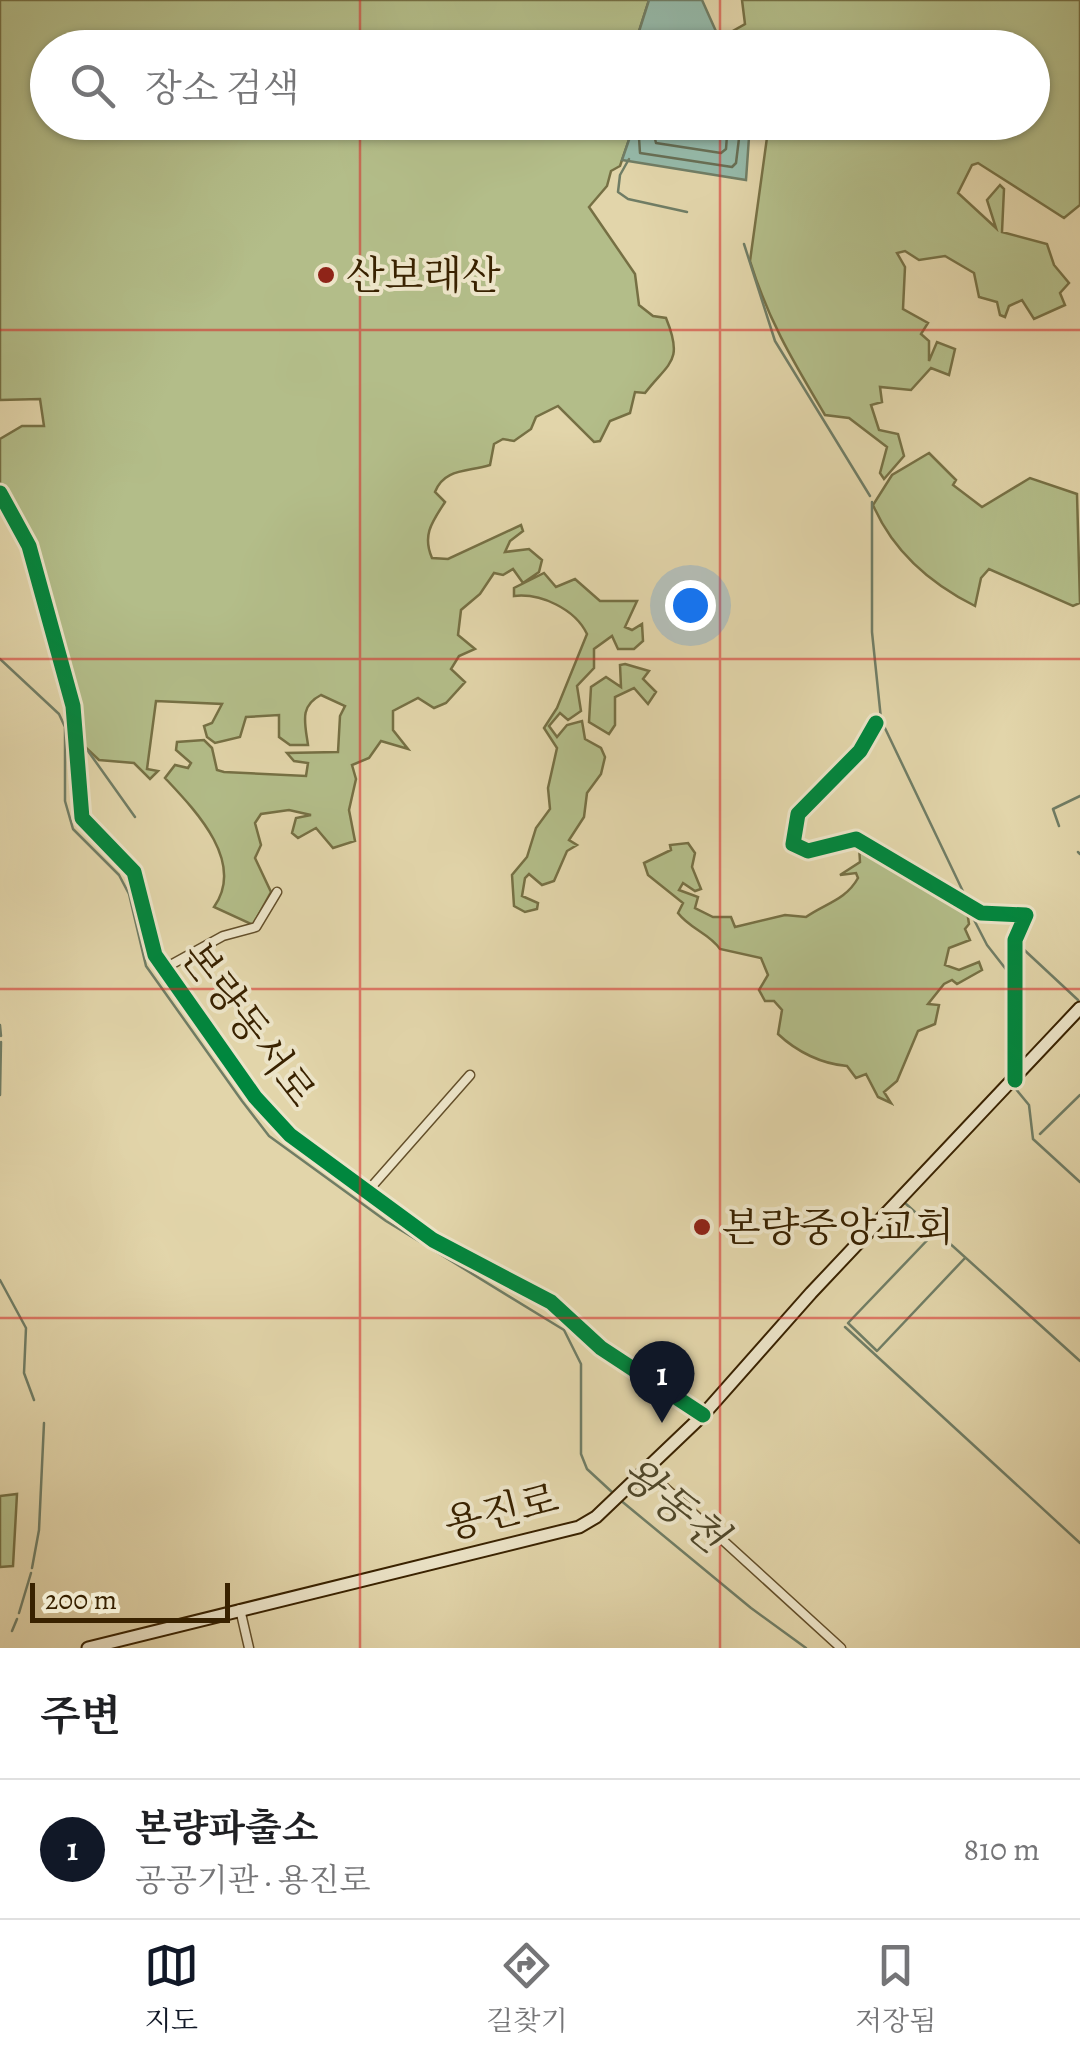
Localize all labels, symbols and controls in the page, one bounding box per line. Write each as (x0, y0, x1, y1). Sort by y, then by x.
search box (30, 30, 1050, 140)
icon: search (65, 58, 120, 113)
text: 장소 검색 (145, 62, 299, 114)
place label: 산보래산 (346, 248, 501, 303)
marker: 산보래산 (315, 264, 337, 286)
your location (665, 580, 716, 631)
street label: 본량동서로 (169, 931, 329, 1118)
place label: 본량중앙교회 (722, 1200, 954, 1255)
marker: 본량중앙교회 (691, 1216, 713, 1238)
pin: 1 (630, 1340, 694, 1423)
water label: 왕동천 (608, 1444, 741, 1566)
street label: 용진로 (438, 1471, 564, 1552)
scale bar (30, 1578, 230, 1622)
text: 200 m (45, 1581, 117, 1619)
text: 주변 (40, 1687, 121, 1744)
text: 본량파출소 (135, 1802, 319, 1854)
text: 1 (67, 1827, 78, 1871)
text: 810 m (964, 1827, 1040, 1871)
text: 공공기관 · 용진로 (135, 1858, 370, 1902)
tab: 지도 (144, 1938, 199, 2040)
tab: 길찾기 (486, 1938, 568, 2040)
tab: 저장됨 (855, 1938, 936, 2040)

